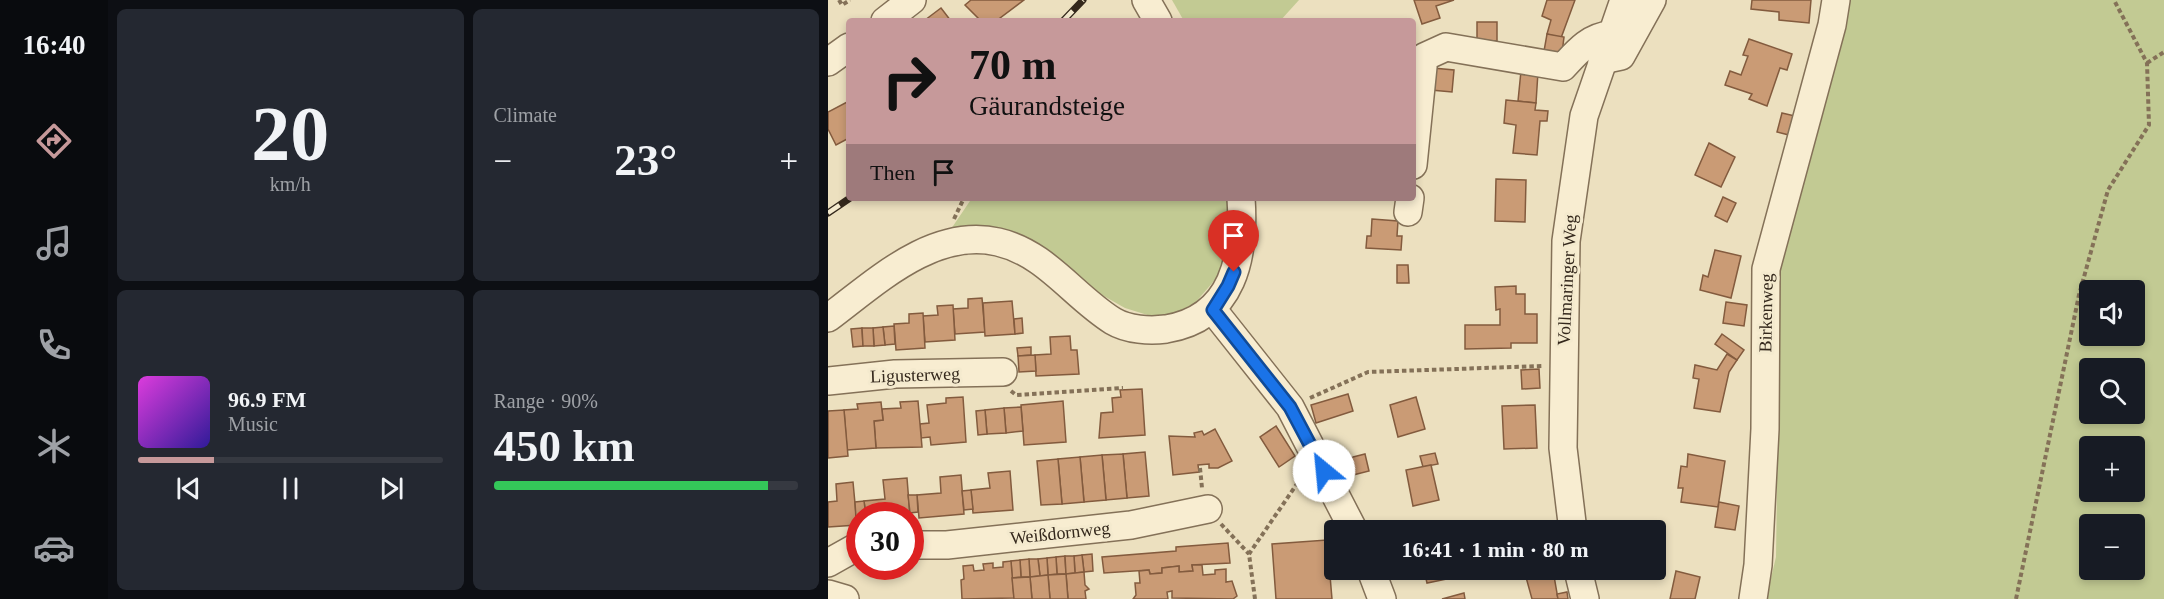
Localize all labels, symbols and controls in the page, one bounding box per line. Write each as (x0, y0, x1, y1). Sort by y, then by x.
text: 16:40 (23, 30, 86, 60)
icon: right (870, 42, 948, 120)
text: 70 m (969, 42, 1057, 88)
text: 20 (251, 90, 329, 177)
text: Gäurandsteige (969, 91, 1125, 121)
text: Climate (494, 104, 557, 126)
icon: directions (33, 120, 75, 162)
text: 23° (614, 135, 677, 185)
text: − (494, 143, 512, 179)
text: + (779, 143, 798, 179)
icon: arrive (927, 156, 960, 189)
text: Then (870, 160, 915, 185)
text: km/h (270, 173, 311, 195)
pin (1208, 210, 1259, 272)
street label: Vollmaringer Weg (1554, 214, 1580, 346)
icon: arrive (1217, 219, 1250, 252)
icon: music (33, 222, 75, 264)
street label: Birkenweg (1755, 273, 1777, 353)
map controls (2079, 280, 2145, 580)
button: sound (2079, 280, 2145, 346)
icon: phone (33, 324, 75, 366)
button: search (2079, 358, 2145, 424)
street label: Ligusterweg (870, 363, 960, 387)
text: 96.9 FM (228, 387, 306, 412)
text: Range · 90% (494, 390, 598, 412)
text: Music (228, 413, 278, 435)
text: 450 km (494, 421, 635, 471)
icon: climate (33, 425, 75, 467)
button: + (2079, 436, 2145, 502)
position arrow (1292, 439, 1356, 503)
icon: previous (172, 472, 205, 505)
icon: pause (274, 472, 307, 505)
icon: next (375, 472, 408, 505)
speed limit sign: 30 (846, 502, 924, 580)
button: − (2079, 514, 2145, 580)
street label: Weißdornweg (1009, 518, 1111, 548)
icon: car (33, 527, 75, 569)
text: 16:41 · 1 min · 80 m (1402, 537, 1589, 562)

